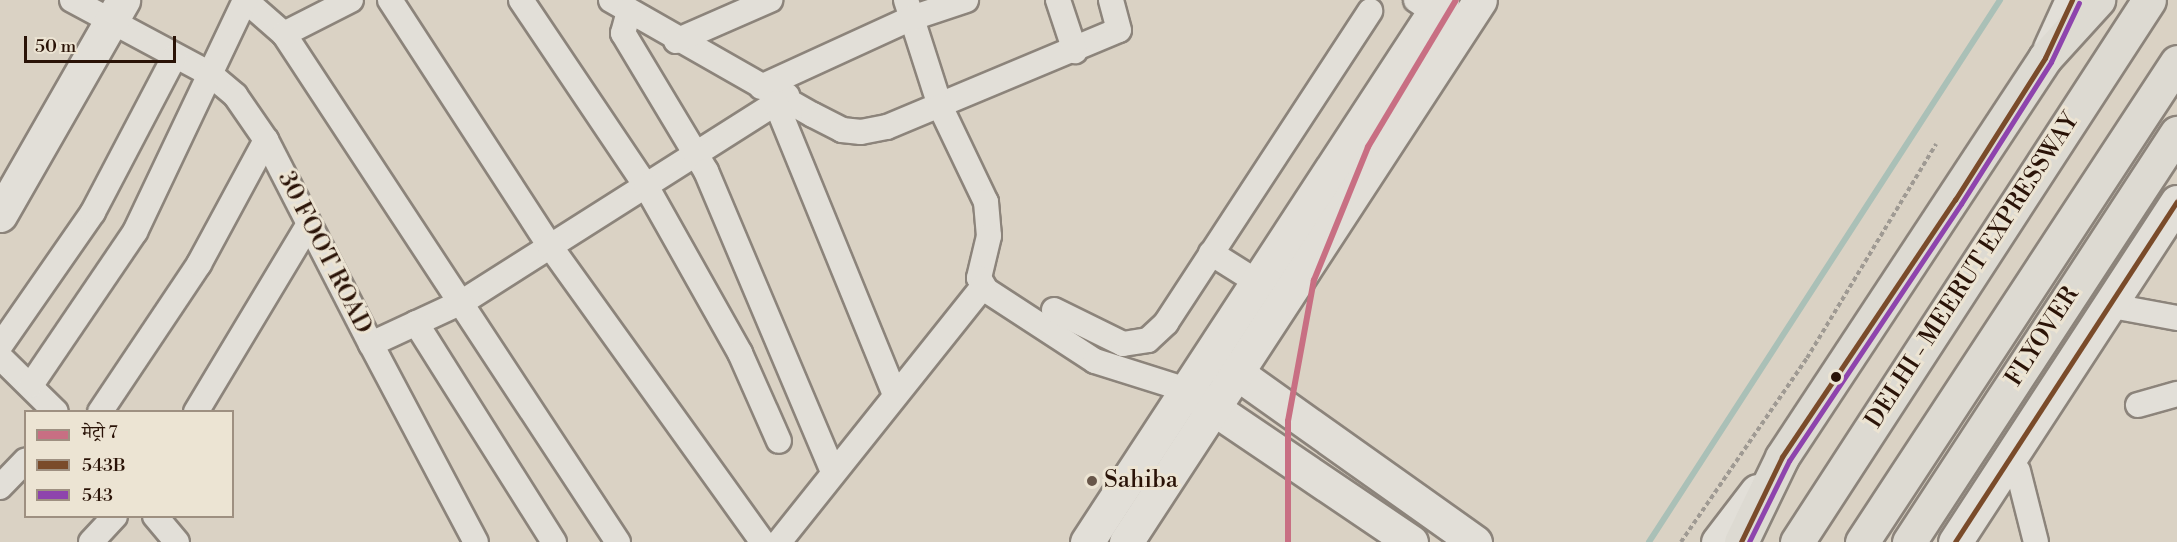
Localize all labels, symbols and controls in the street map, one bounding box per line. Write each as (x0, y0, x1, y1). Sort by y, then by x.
scale bar (27, 24, 178, 62)
text: 50 m (35, 35, 76, 58)
street label: DELHI - MEERUT EXPRESSWAY (1860, 108, 2086, 434)
street label: 30 FOOT ROAD (271, 167, 377, 339)
street label: FLYOVER (2000, 282, 2086, 392)
unlabelled marker (1830, 371, 1842, 383)
legend (24, 410, 234, 518)
text: मेट्रो 7 (82, 421, 118, 444)
text: 543B (82, 454, 126, 477)
place label: Sahiba (1104, 467, 1178, 495)
marker: Sahiba (1085, 474, 1099, 488)
text: 543 (82, 484, 113, 507)

